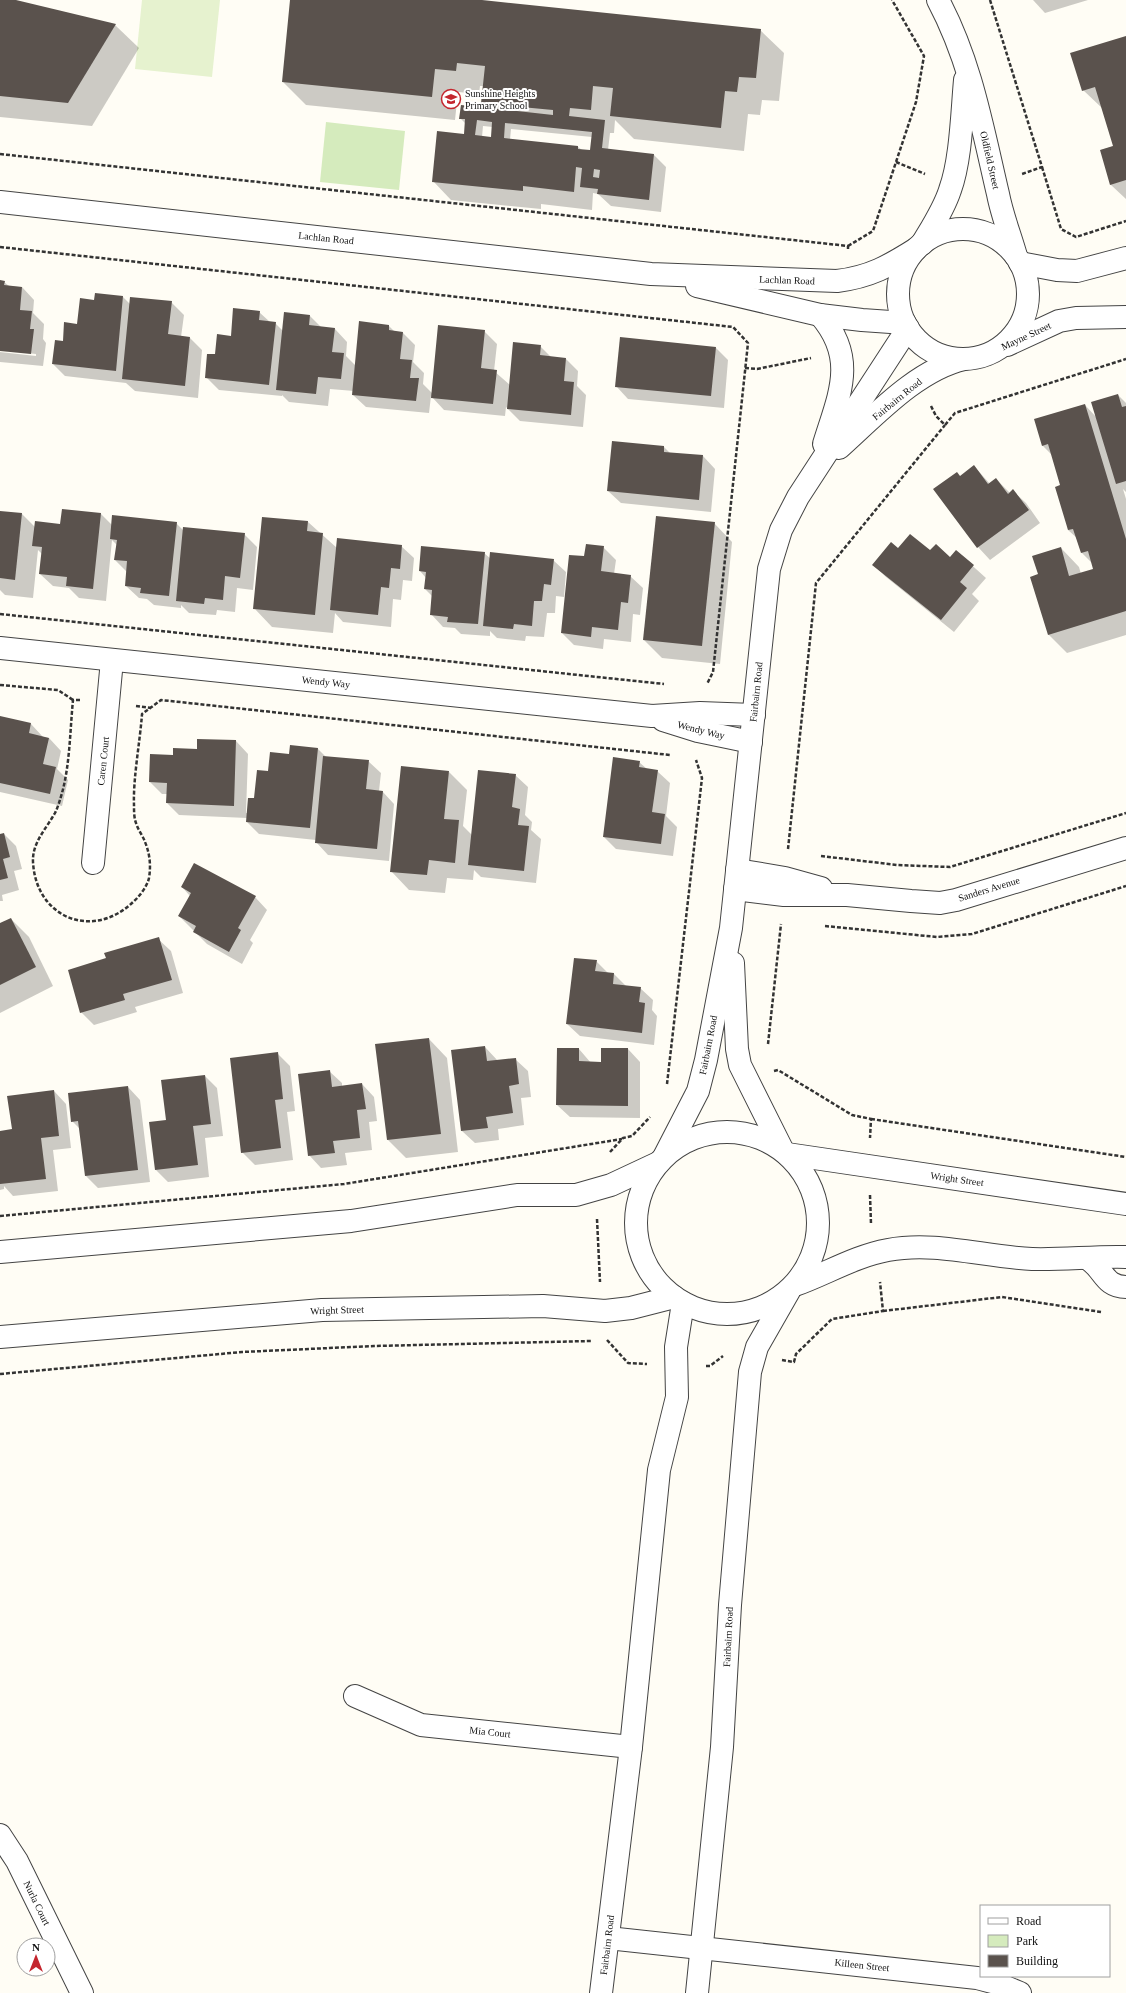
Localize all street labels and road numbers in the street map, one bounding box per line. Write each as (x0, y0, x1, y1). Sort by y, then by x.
street label: Oldfield Street (978, 130, 1002, 190)
street label: Lachlan Road (298, 230, 354, 246)
street label: Lachlan Road (759, 274, 815, 286)
street label: Mayne Street (999, 320, 1053, 352)
street label: Fairbairn Road (870, 376, 924, 422)
street label: Fairbairn Road (747, 661, 765, 723)
street label: Wendy Way (301, 674, 351, 690)
street label: Wendy Way (676, 719, 726, 741)
street label: Caren Court (95, 736, 111, 786)
street label: Sanders Avenue (957, 874, 1022, 904)
street label: Fairbairn Road (697, 1014, 719, 1076)
street label: Wright Street (930, 1170, 985, 1188)
street label: Wright Street (310, 1304, 364, 1316)
street label: Fairbairn Road (721, 1607, 735, 1667)
street label: Mia Court (469, 1724, 511, 1740)
street label: Nurla Court (22, 1879, 53, 1927)
street label: Fairbairn Road (598, 1914, 616, 1976)
street label: Killeen Street (834, 1957, 890, 1973)

